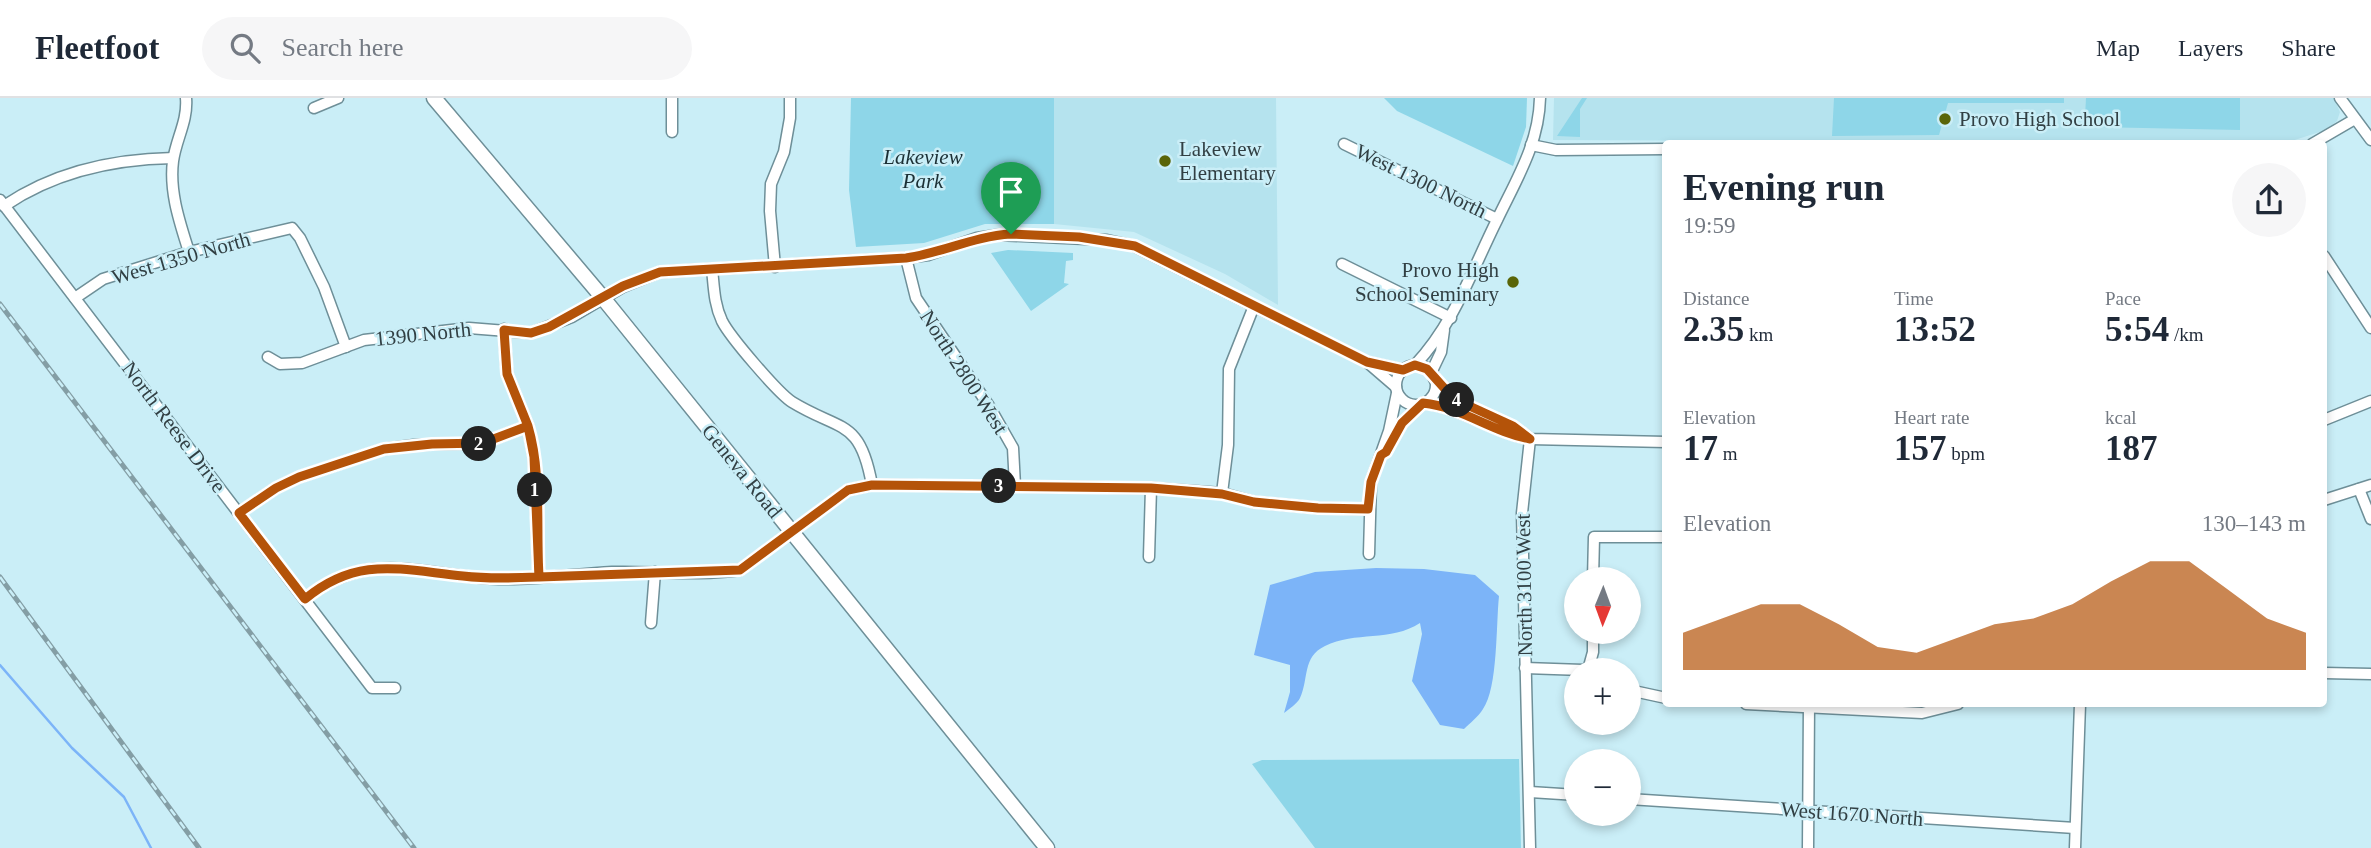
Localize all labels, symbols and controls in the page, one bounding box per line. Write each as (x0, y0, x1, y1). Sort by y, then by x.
search box (202, 17, 692, 80)
icon: search (226, 29, 264, 67)
text: Fleetfoot (35, 30, 160, 66)
text: Search here (282, 33, 404, 62)
text: Map (2096, 35, 2140, 61)
text: Layers (2178, 35, 2243, 61)
text: Share (2281, 35, 2336, 61)
place label: Provo High School (1959, 107, 2120, 131)
marker: Provo High School (1937, 111, 1953, 127)
place label: Lakeview Elementary (1179, 137, 1276, 185)
street label: West 1300 North (1351, 139, 1491, 223)
park label: Lakeview Park (882, 145, 963, 193)
marker: Lakeview Elementary (1157, 153, 1173, 169)
pin (981, 162, 1041, 234)
button: share (2232, 163, 2306, 237)
text: Evening run (1683, 166, 1885, 208)
icon: arrive (992, 173, 1030, 211)
text: 19:59 (1683, 213, 1735, 238)
street label: West 1350 North (109, 227, 253, 289)
place label: Provo High School Seminary (1355, 258, 1499, 306)
marker: Provo High School Seminary (1505, 274, 1521, 290)
text: Distance (1683, 288, 1749, 309)
text: Time (1894, 288, 1933, 309)
text: Pace (2105, 288, 2141, 309)
street label: North 2800 West (915, 306, 1013, 438)
text: 2.35 (1683, 310, 1744, 349)
text: 13:52 (1894, 310, 1976, 349)
text: 5:54 (2105, 310, 2169, 349)
street label: 1390 North (374, 317, 473, 351)
text: km (1744, 324, 1773, 345)
text: /km (2169, 324, 2203, 345)
street label: North Reese Drive (117, 357, 231, 497)
pin: 4 (1440, 382, 1474, 418)
text: 4 (1452, 389, 1461, 410)
text: Elevation (1683, 407, 1756, 428)
text: Heart rate (1894, 407, 1969, 428)
text: kcal (2105, 407, 2137, 428)
street label: Geneva Road (697, 419, 787, 523)
pin: 2 (462, 426, 496, 462)
text: 17 (1683, 429, 1718, 468)
text: 157 (1894, 429, 1947, 468)
text: 187 (2105, 429, 2158, 468)
text: 2 (474, 433, 483, 454)
text: m (1718, 443, 1738, 464)
text: bpm (1947, 443, 1985, 464)
pin: 3 (982, 468, 1016, 504)
pin: 1 (518, 472, 552, 508)
text: 3 (994, 475, 1003, 496)
text: 1 (530, 479, 539, 500)
text: Elevation (1683, 511, 1771, 536)
text: 130–143 m (2202, 511, 2306, 536)
street label: North 3100 West (1511, 513, 1537, 656)
north arrow (1564, 567, 1642, 644)
map controls (1564, 567, 1641, 826)
button: + (1564, 658, 1641, 735)
button: − (1564, 749, 1641, 826)
street label: West 1670 North (1780, 797, 1925, 831)

